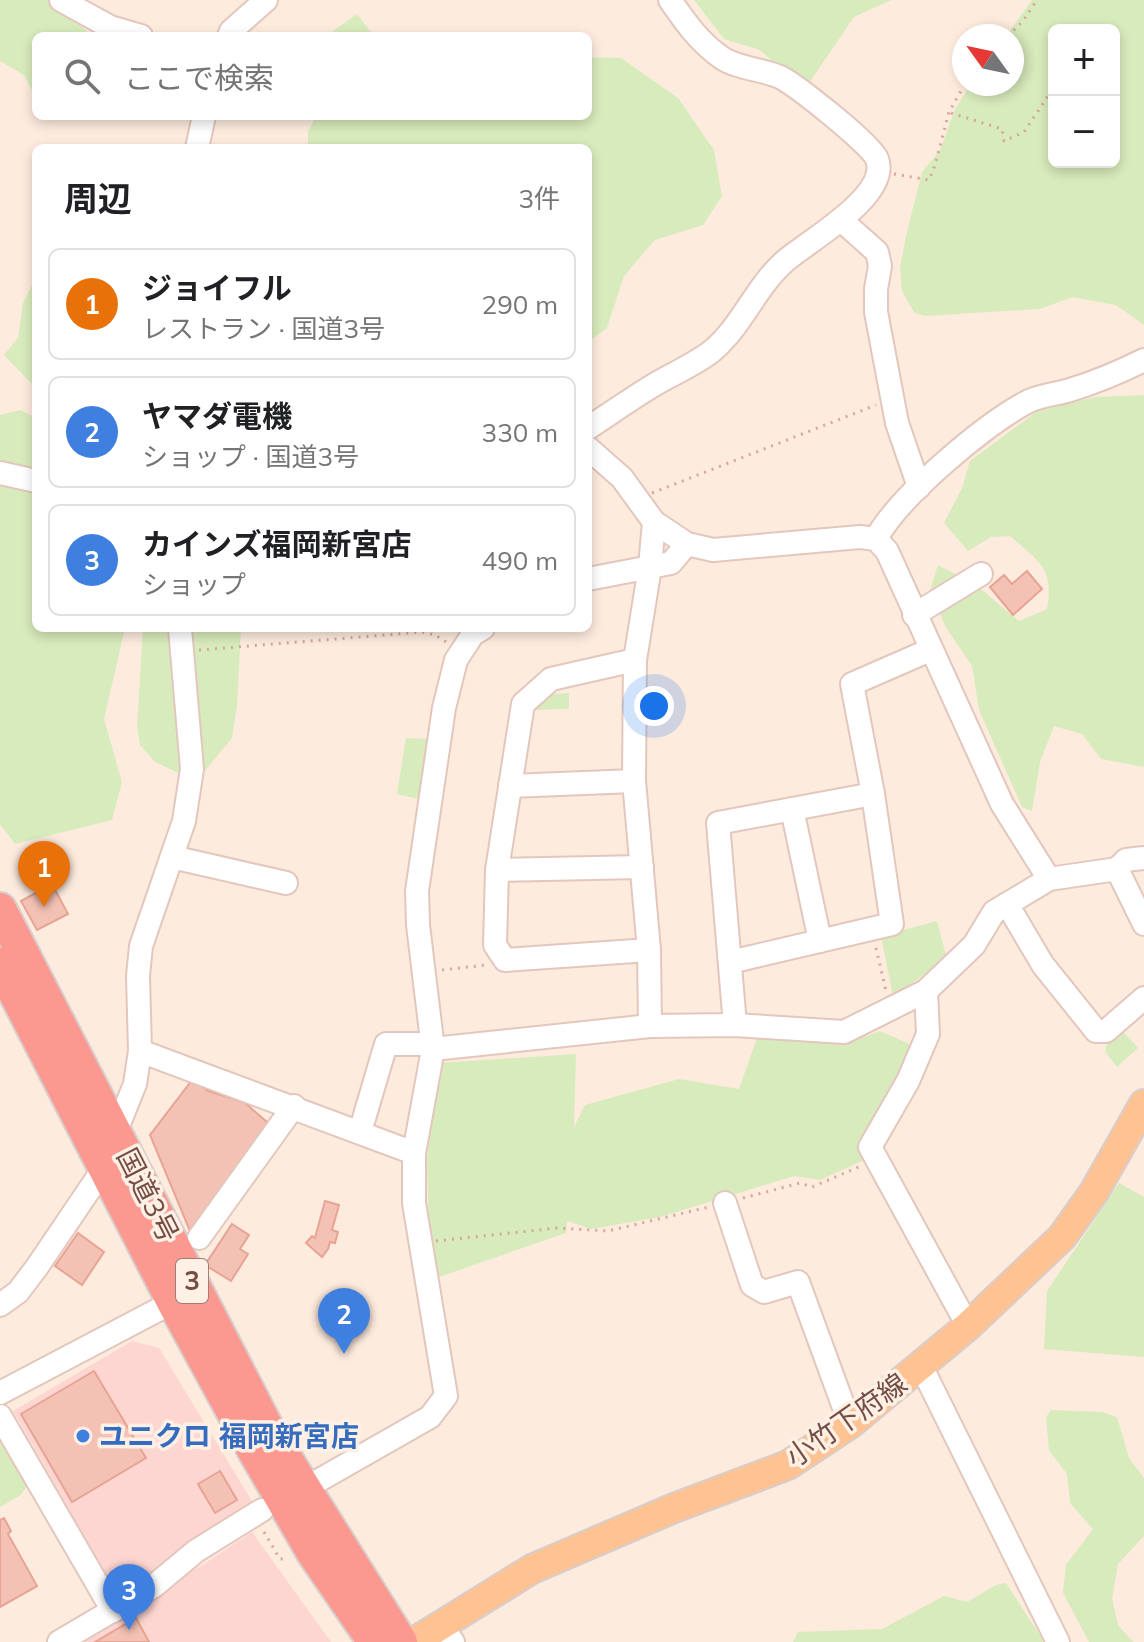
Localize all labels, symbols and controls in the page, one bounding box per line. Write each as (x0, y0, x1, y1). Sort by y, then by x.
north arrow (952, 24, 1024, 96)
map controls (1048, 24, 1120, 168)
button: + (1048, 24, 1120, 96)
search box (32, 32, 592, 120)
icon: search (60, 54, 104, 98)
text: ここで検索 (124, 59, 274, 97)
button: − (1048, 96, 1120, 168)
text: 周辺 (64, 177, 132, 220)
text: 3件 (518, 182, 560, 215)
text: ジョイフル (142, 269, 292, 307)
text: 1 (84, 288, 100, 321)
text: 290 m (482, 288, 558, 321)
text: レストラン · 国道3号 (142, 312, 385, 345)
text: ヤマダ電機 (142, 397, 292, 435)
text: 2 (84, 416, 100, 449)
text: 330 m (482, 416, 558, 449)
text: ショップ · 国道3号 (142, 440, 359, 473)
text: カインズ福岡新宮店 (142, 525, 411, 563)
text: 3 (84, 544, 100, 577)
text: 490 m (482, 544, 558, 577)
text: ショップ (142, 568, 246, 601)
your location (634, 686, 674, 726)
pin: 1 (18, 841, 70, 907)
street label: 国道3号 (110, 1142, 187, 1248)
road number: 3 (176, 1259, 208, 1303)
pin: 2 (318, 1288, 370, 1354)
street label: 小竹下府線 (778, 1365, 913, 1474)
place label: ユニクロ 福岡新宮店 (99, 1418, 359, 1453)
marker: ユニクロ 福岡新宮店 (74, 1427, 92, 1445)
pin: 3 (103, 1564, 155, 1630)

